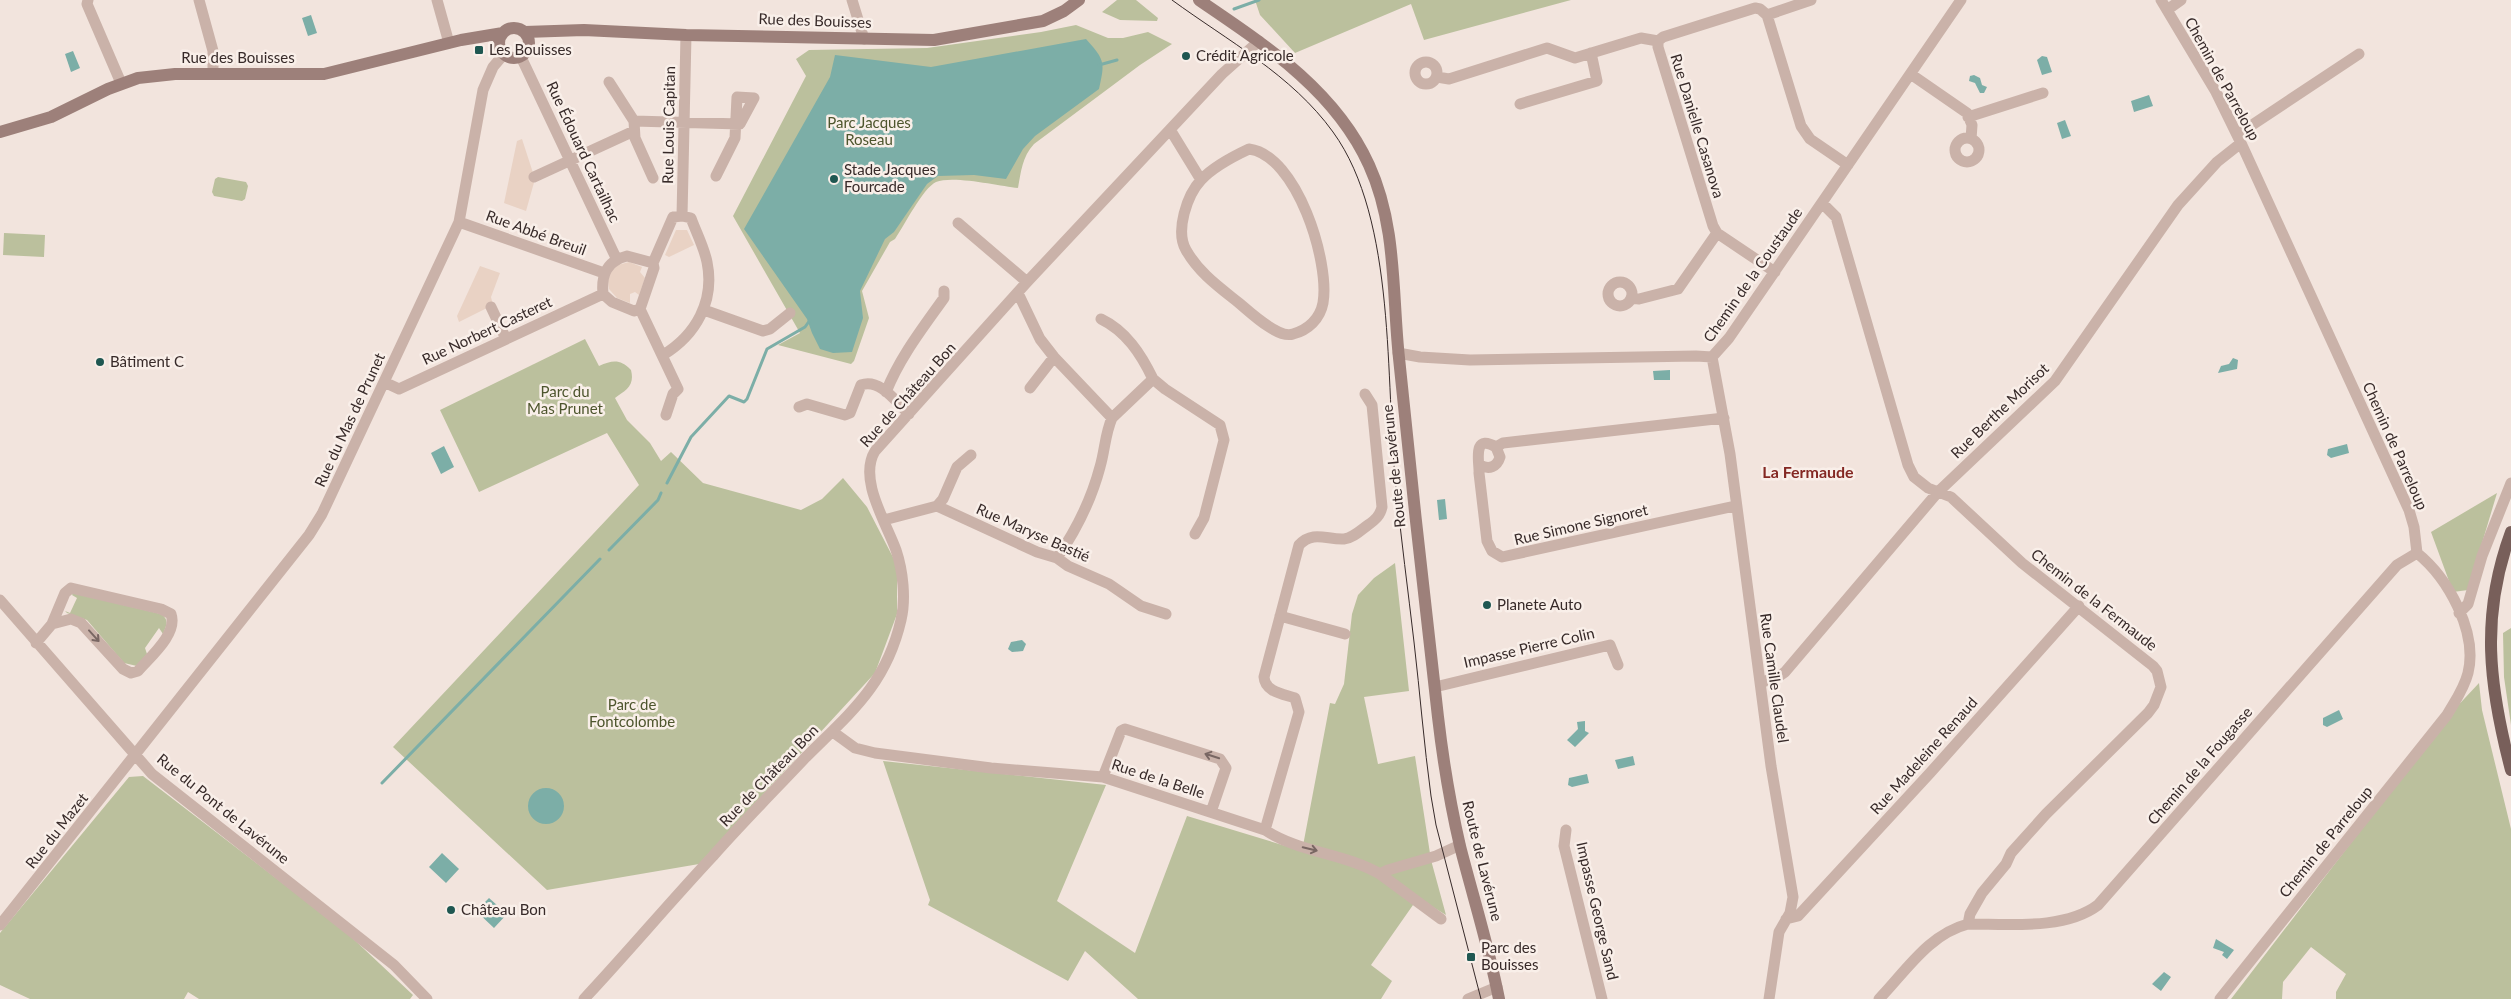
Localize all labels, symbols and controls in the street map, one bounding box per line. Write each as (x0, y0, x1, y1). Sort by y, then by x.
street label: Rue des Bouisses (758, 9, 872, 31)
street label: Chemin de Parreloup (2182, 14, 2264, 143)
place label: Les Bouisses (489, 40, 572, 58)
marker: Les Bouisses (473, 44, 485, 56)
place label: Crédit Agricole (1196, 46, 1294, 64)
street label: Rue des Bouisses (181, 48, 295, 66)
marker: Crédit Agricole (1180, 50, 1192, 62)
street label: Rue Danielle Casanova (1667, 51, 1728, 200)
street label: Rue Louis Capitan (658, 66, 678, 184)
street label: Rue Édouard Cartailhac (543, 78, 625, 225)
park label: Parc Jacques Roseau (827, 113, 911, 148)
place label: Stade Jacques Fourcade (844, 160, 936, 195)
marker: Stade Jacques Fourcade (828, 173, 840, 185)
street label: Chemin de la Coustaude (1699, 204, 1806, 345)
street label: Rue Abbé Breuil (484, 206, 589, 259)
street label: Rue Norbert Casteret (419, 292, 555, 368)
street label: Rue de Château Bon (856, 338, 959, 450)
street label: Rue du Mas de Prunet (310, 349, 388, 489)
place label: Bâtiment C (110, 352, 184, 370)
marker: Bâtiment C (94, 356, 106, 368)
street label: Rue Berthe Morisot (1947, 359, 2052, 462)
street label: Chemin de Parreloup (2360, 379, 2432, 512)
park label: Parc du Mas Prunet (527, 382, 604, 417)
street label: Route de Lavérune (1378, 404, 1408, 529)
district label: La Fermaude (1762, 462, 1854, 481)
street label: Rue Maryse Bastié (974, 499, 1093, 565)
street label: Rue Simone Signoret (1512, 500, 1650, 548)
street label: Chemin de la Fermaude (2028, 544, 2161, 654)
place label: Planete Auto (1497, 595, 1582, 613)
marker: Planete Auto (1481, 599, 1493, 611)
street label: Rue Camille Claudel (1757, 612, 1793, 744)
street label: Impasse Pierre Colin (1462, 623, 1596, 671)
one-way arrow (88, 629, 99, 642)
street label: Rue Madeleine Renaud (1866, 693, 1981, 818)
park label: Parc de Fontcolombe (589, 695, 675, 730)
street label: Chemin de la Fougasse (2143, 703, 2255, 828)
street label: Rue de Château Bon (715, 721, 821, 830)
street label: Rue du Pont de Lavérune (154, 749, 294, 867)
one-way arrow (1205, 751, 1220, 760)
street label: Rue de la Belle (1110, 755, 1207, 802)
street label: Chemin de Parreloup (2275, 782, 2376, 901)
street label: Rue du Mazet (21, 789, 92, 872)
street label: Route de Lavérune (1459, 799, 1507, 923)
street label: Impasse George Sand (1573, 840, 1623, 982)
one-way arrow (1301, 844, 1317, 854)
place label: Château Bon (461, 900, 546, 918)
marker: Château Bon (445, 904, 457, 916)
place label: Parc des Bouisses (1481, 938, 1538, 973)
marker: Parc des Bouisses (1465, 951, 1477, 963)

